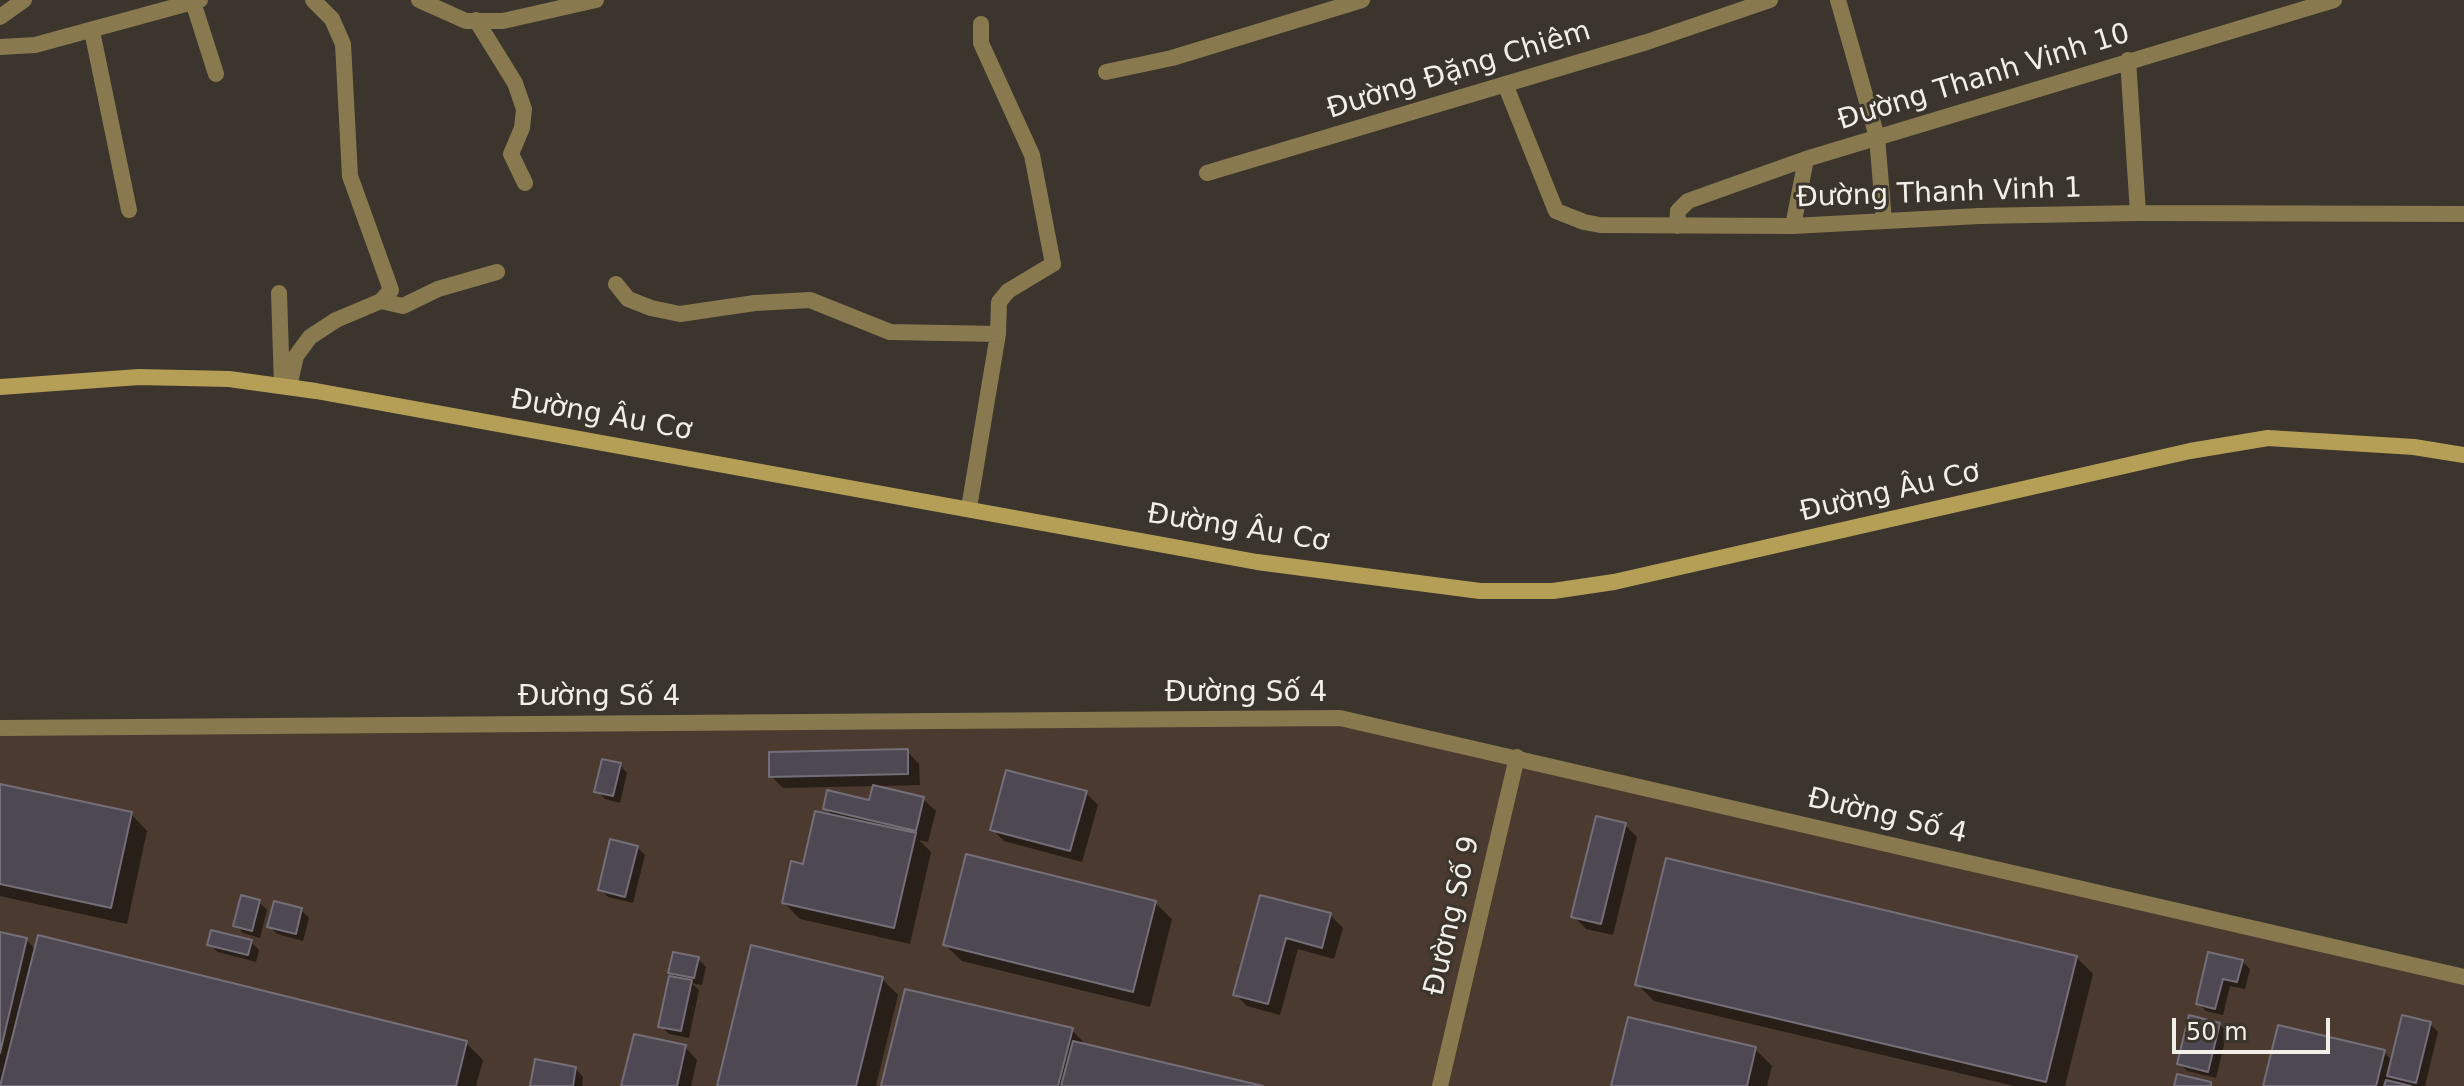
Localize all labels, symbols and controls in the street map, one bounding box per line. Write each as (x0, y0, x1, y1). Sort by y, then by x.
street label: Đường Đặng Chiêm (1323, 15, 1595, 127)
street label: Đường Thanh Vinh 10 (1834, 18, 2134, 138)
street label: Đường Thanh Vinh 1 (1796, 172, 2082, 216)
street label: Đường Âu Cơ (508, 384, 694, 448)
street label: Đường Âu Cơ (1797, 456, 1983, 530)
street label: Đường Âu Cơ (1145, 498, 1331, 560)
street label: Đường Số 4 (1165, 677, 1327, 711)
street label: Đường Số 4 (518, 681, 680, 715)
street label: Đường Số 4 (1804, 782, 1970, 852)
street label: Đường Số 9 (1418, 833, 1488, 999)
scale bar (2176, 1002, 2334, 1052)
text: 50 m (2186, 1018, 2248, 1046)

